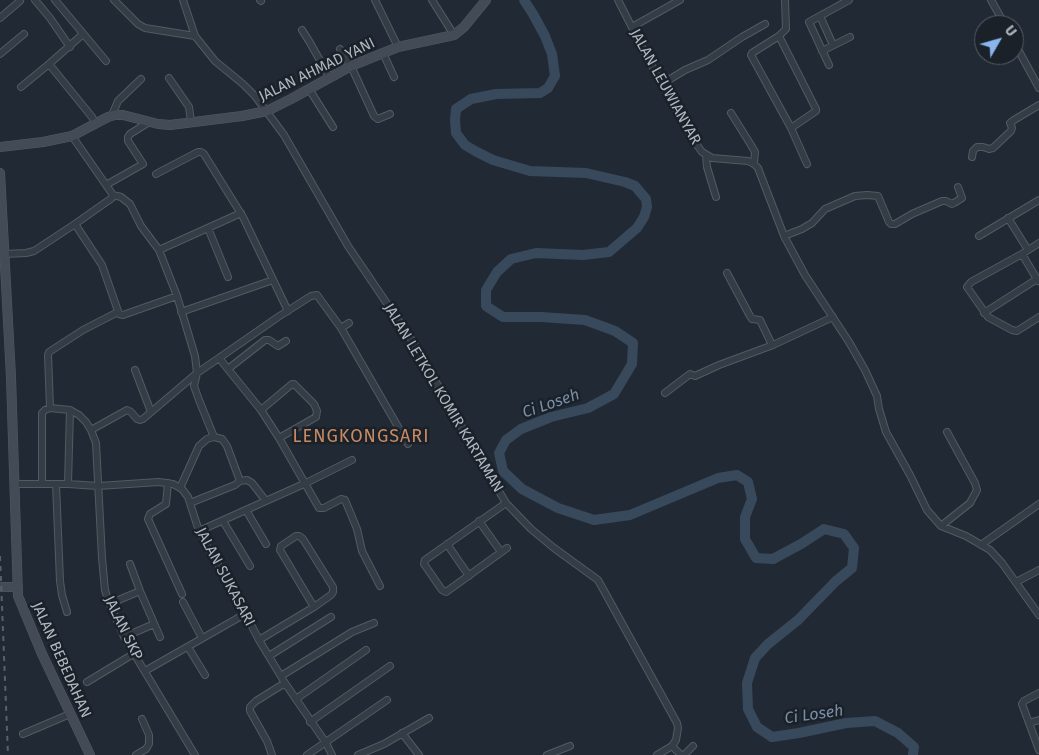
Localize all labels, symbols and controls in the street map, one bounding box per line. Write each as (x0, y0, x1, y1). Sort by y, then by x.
north arrow (974, 15, 1024, 65)
text: U (1001, 22, 1020, 40)
street label: JALAN LEUWIANYAR (626, 26, 704, 148)
street label: JALAN AHMAD YANI (256, 34, 378, 106)
street label: JALAN LETKOL KOMIR KARTAMAN (379, 300, 507, 496)
water label: Ci Loseh (520, 385, 582, 423)
district label: LENGKONGSARI (291, 426, 431, 448)
street label: JALAN SUKASARI (191, 525, 259, 629)
street label: JALAN SKP (100, 593, 146, 663)
street label: JALAN BEBEDAHAN (27, 599, 95, 721)
water label: Ci Loseh (783, 701, 845, 729)

